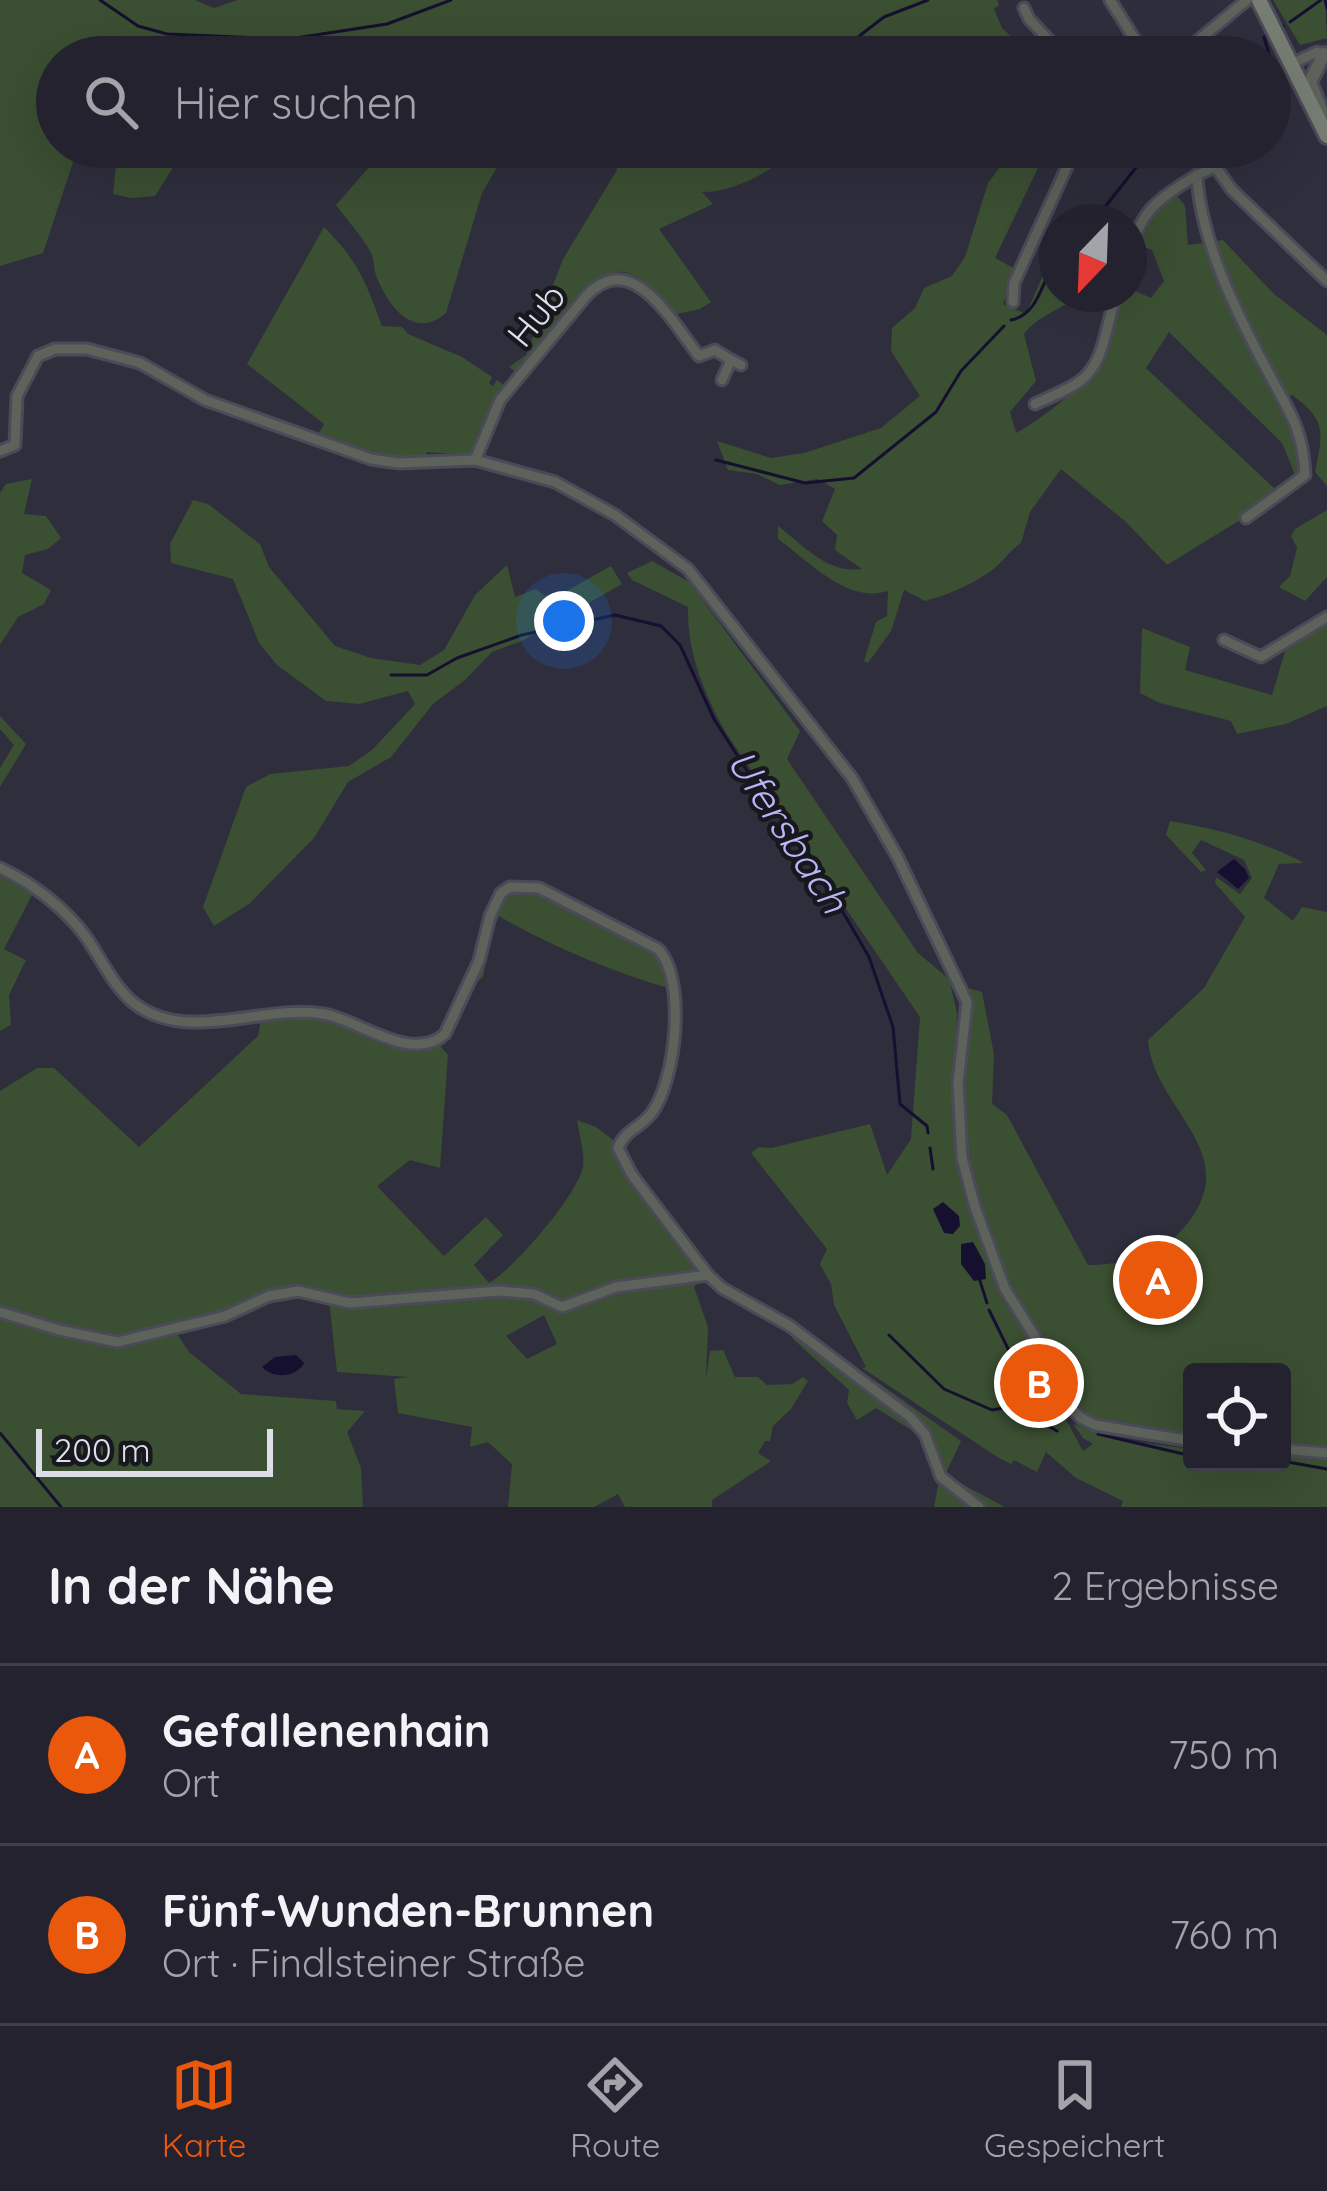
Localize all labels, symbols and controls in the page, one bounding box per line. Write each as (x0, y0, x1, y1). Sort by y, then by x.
search box (36, 36, 1291, 168)
icon: search (78, 69, 144, 135)
text: Hier suchen (174, 74, 418, 130)
north arrow (1039, 204, 1147, 312)
street label: Hub (497, 274, 575, 355)
your location (534, 591, 594, 651)
water label: Ufersbach (717, 740, 860, 923)
pin: A (1119, 1235, 1197, 1325)
pin: B (1000, 1338, 1078, 1428)
map controls (1183, 1363, 1291, 1471)
button: locate (1183, 1363, 1291, 1471)
scale bar (36, 1423, 273, 1476)
text: 200 m (54, 1429, 151, 1470)
text: In der Nähe (48, 1553, 335, 1617)
text: 2 Ergebnisse (1051, 1561, 1279, 1610)
text: Gefallenenhain (162, 1702, 490, 1758)
text: A (75, 1730, 99, 1779)
text: 750 m (1168, 1730, 1279, 1779)
text: Ort (162, 1758, 220, 1807)
text: Fünf-Wunden-Brunnen (162, 1882, 654, 1938)
text: B (74, 1910, 100, 1959)
text: 760 m (1170, 1910, 1279, 1959)
text: Ort · Findlsteiner Straße (162, 1938, 586, 1987)
tab: Karte (162, 2052, 246, 2165)
tab: Route (570, 2052, 660, 2165)
tab: Gespeichert (984, 2052, 1165, 2165)

